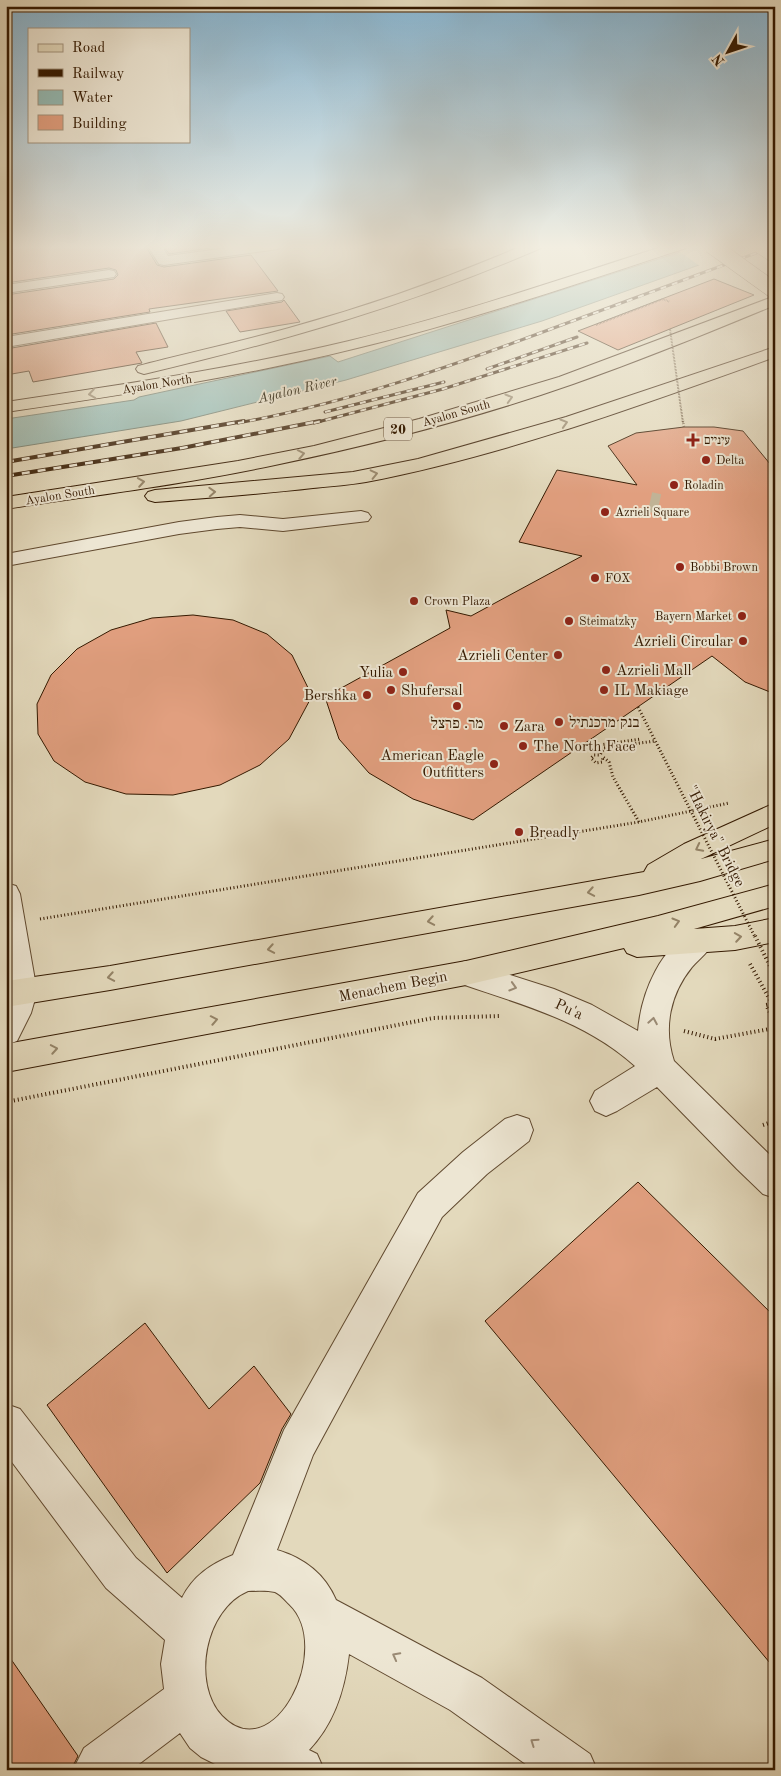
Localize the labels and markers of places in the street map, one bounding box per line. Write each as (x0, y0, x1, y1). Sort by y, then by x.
marker: עיניים (686, 433, 700, 447)
place label: עיניים (704, 435, 730, 447)
marker: Delta (700, 454, 712, 466)
place label: Delta (716, 455, 744, 467)
marker: Roladin (668, 479, 680, 491)
place label: Roladin (684, 480, 724, 492)
marker: Azrieli Square (599, 506, 611, 518)
place label: Azrieli Square (615, 507, 690, 519)
marker: Bobbi Brown (674, 561, 686, 573)
place label: Bobbi Brown (690, 562, 758, 574)
marker: FOX (589, 572, 601, 584)
place label: FOX (605, 573, 630, 585)
marker: Crown Plaza (408, 595, 420, 607)
place label: Crown Plaza (424, 596, 490, 608)
marker: Bayern Market (736, 610, 748, 622)
place label: Bayern Market (655, 611, 732, 623)
marker: Steimatzky (563, 615, 575, 627)
place label: Steimatzky (579, 616, 638, 628)
place label: Azrieli Circular (633, 635, 733, 650)
marker: Azrieli Circular (737, 635, 749, 647)
place label: Azrieli Center (457, 649, 548, 664)
marker: Azrieli Center (552, 649, 564, 661)
marker: Azrieli Mall (600, 664, 612, 676)
place label: Azrieli Mall (616, 664, 692, 679)
place label: Yulia (359, 666, 394, 681)
marker: Yulia (397, 666, 409, 678)
marker: Shufersal (385, 684, 397, 696)
place label: Shufersal (401, 684, 462, 699)
marker: IL Makiage (598, 684, 610, 696)
place label: IL Makiage (614, 684, 689, 699)
place label: Bershka (304, 689, 358, 704)
marker: Bershka (361, 689, 373, 701)
marker: מר. פרצל (451, 700, 463, 712)
place label: בנק מרכנתיל (569, 715, 639, 731)
place label: מר. פרצל (431, 716, 483, 732)
marker: בנק מרכנתיל (553, 716, 565, 728)
marker: Zara (498, 720, 510, 732)
place label: Zara (514, 720, 545, 735)
marker: The North Face (517, 740, 529, 752)
place label: The North Face (533, 740, 636, 755)
place label: American Eagle Outfitters (380, 749, 484, 781)
marker: American Eagle Outfitters (488, 758, 500, 770)
marker: Breadly (513, 826, 525, 838)
place label: Breadly (529, 826, 580, 841)

